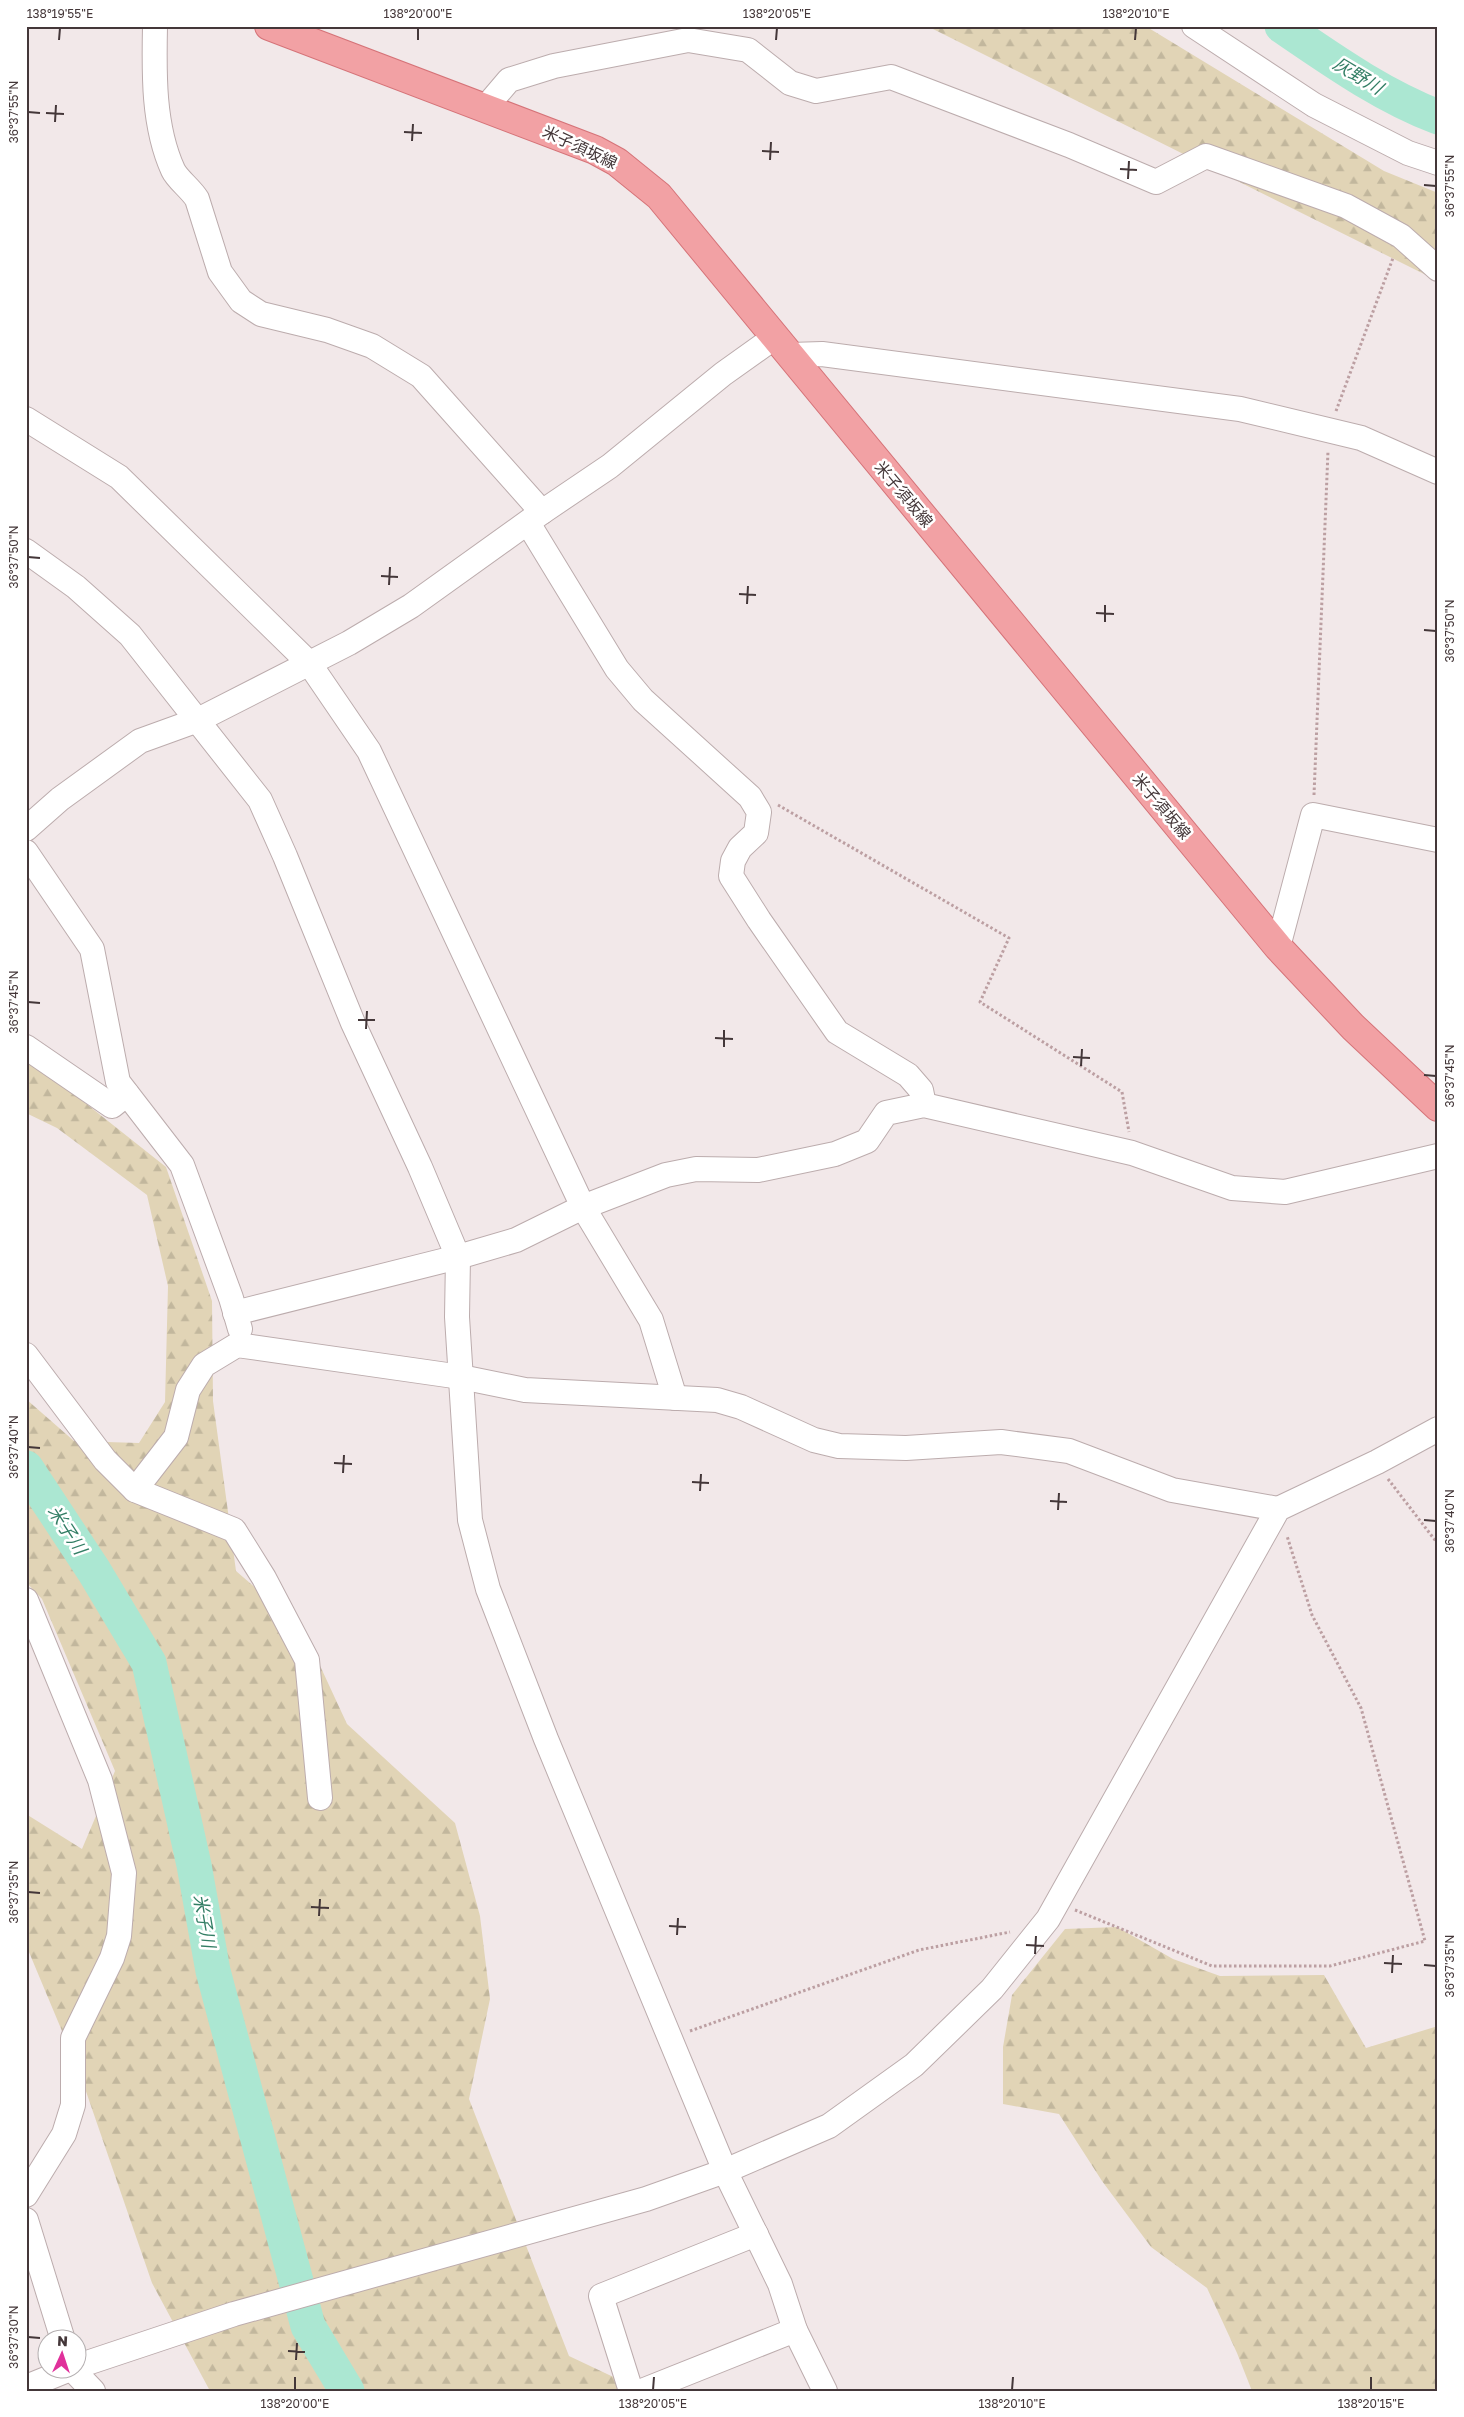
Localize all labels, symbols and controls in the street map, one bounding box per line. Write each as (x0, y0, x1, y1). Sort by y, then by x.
text: 138°19'55"E (27, 6, 93, 21)
text: 138°20'00"E (384, 6, 452, 21)
text: 138°20'05"E (743, 6, 811, 21)
text: 138°20'10"E (1102, 6, 1170, 21)
water label: 灰野川 (1330, 52, 1389, 100)
text: 36°37'55"N (6, 81, 21, 143)
street label: 米子須坂線 (540, 121, 620, 173)
text: 36°37'55"N (1442, 155, 1457, 217)
street label: 米子須坂線 (871, 457, 937, 531)
text: 36°37'50"N (6, 525, 21, 589)
text: 36°37'50"N (1442, 599, 1457, 663)
street label: 米子須坂線 (1129, 769, 1195, 843)
text: 36°37'45"N (6, 970, 21, 1034)
text: 36°37'45"N (1442, 1044, 1457, 1108)
text: 36°37'40"N (6, 1415, 21, 1479)
text: 36°37'40"N (1442, 1489, 1457, 1553)
water label: 米子川 (44, 1501, 93, 1560)
text: 36°37'35"N (6, 1861, 21, 1923)
water label: 米子川 (189, 1892, 221, 1951)
text: 36°37'35"N (1442, 1935, 1457, 1997)
text: 36°37'30"N (6, 2305, 21, 2369)
north arrow (38, 2330, 88, 2380)
text: N (57, 2332, 68, 2349)
text: 138°20'00"E (261, 2396, 329, 2411)
text: 138°20'05"E (619, 2396, 687, 2411)
text: 138°20'10"E (978, 2396, 1046, 2411)
text: 138°20'15"E (1338, 2396, 1404, 2411)

